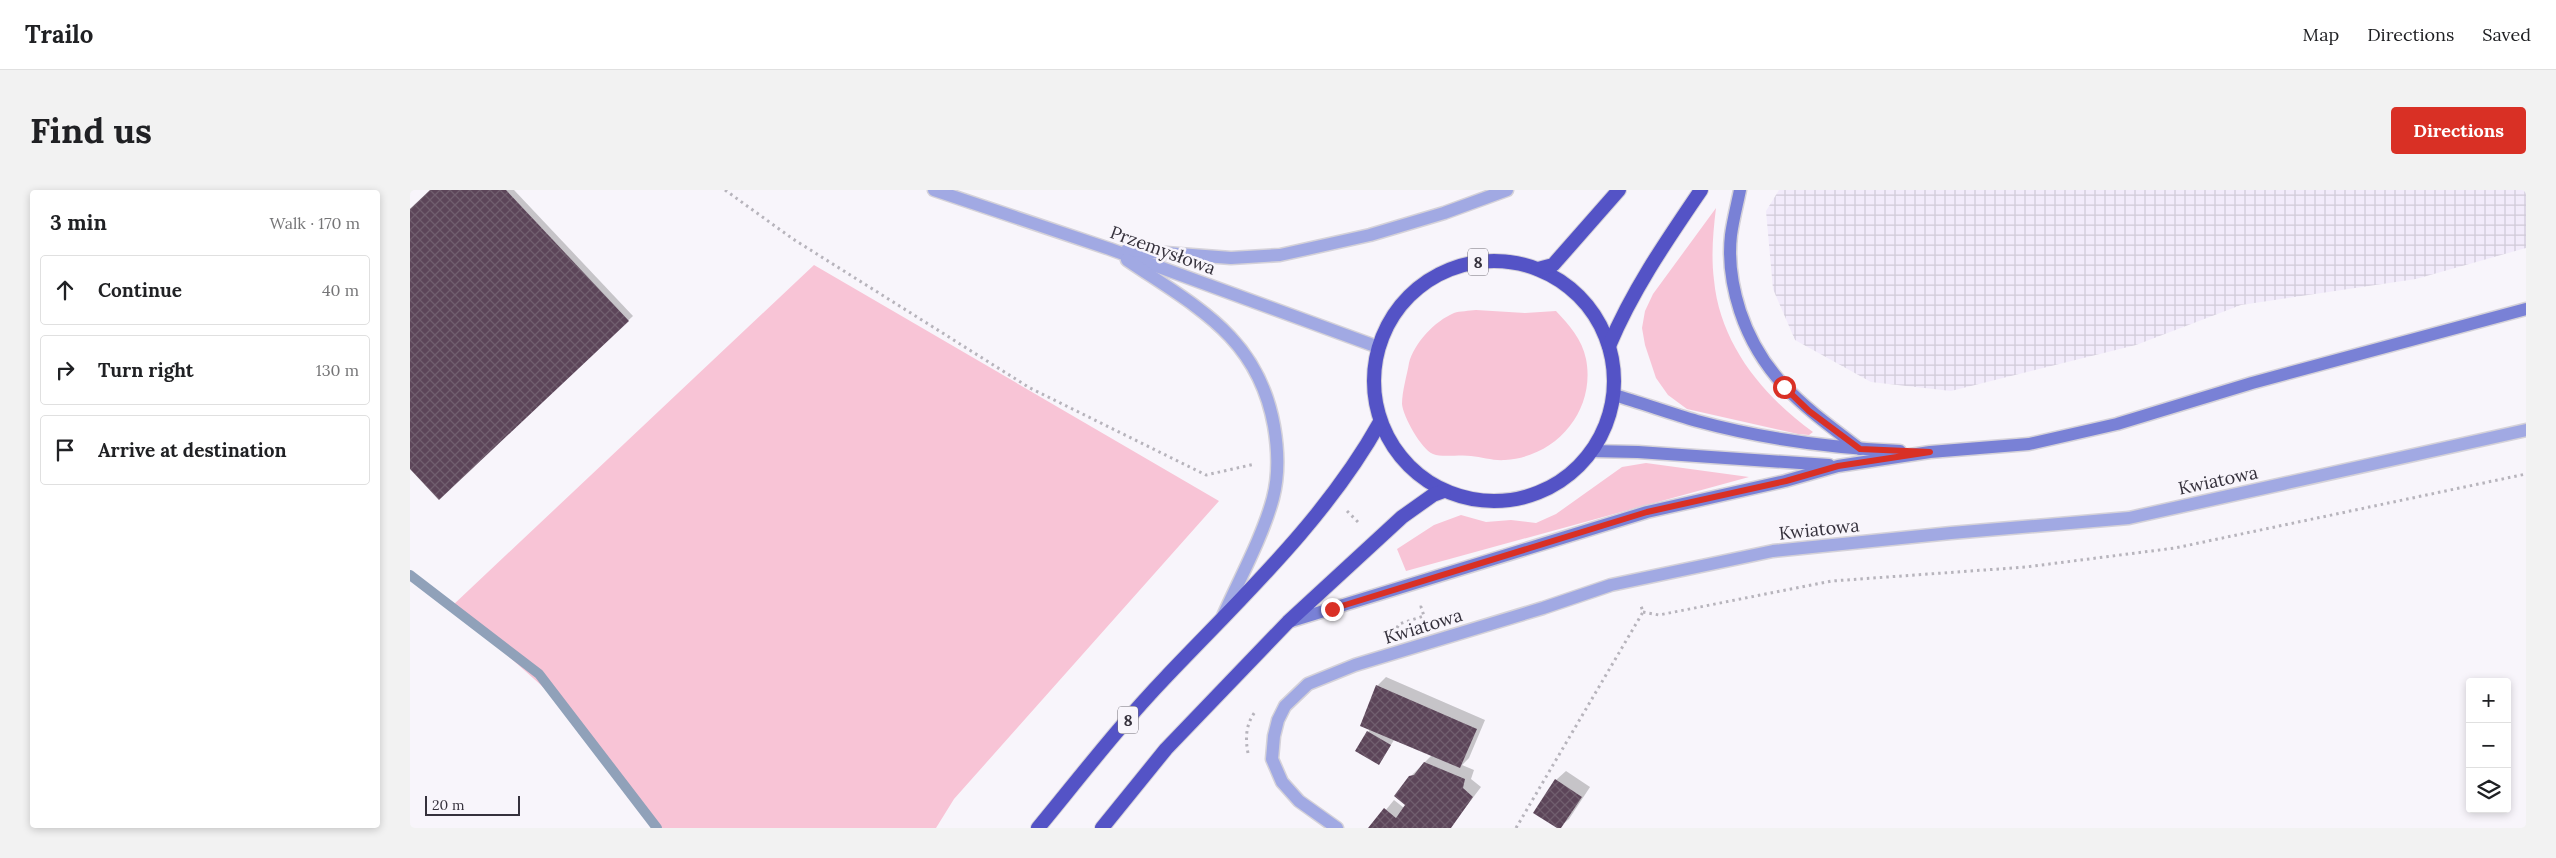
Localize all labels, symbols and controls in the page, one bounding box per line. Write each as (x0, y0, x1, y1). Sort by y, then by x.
text: Trailo (25, 19, 93, 50)
text: Map (2303, 23, 2339, 46)
text: Directions (2367, 23, 2454, 46)
text: Saved (2482, 23, 2531, 46)
button: Directions (2391, 107, 2526, 154)
text: Find us (30, 108, 152, 153)
text: 3 min (50, 209, 107, 236)
text: Walk · 170 m (269, 213, 360, 233)
street label: Przemysłowa (1107, 220, 1219, 280)
road number: 8 (1468, 248, 1488, 276)
icon: ahead (51, 276, 79, 304)
text: Continue (98, 278, 182, 302)
text: 40 m (322, 280, 359, 300)
icon: right (51, 356, 79, 384)
text: Turn right (98, 358, 194, 382)
text: 130 m (316, 360, 359, 380)
route start (1773, 376, 1796, 399)
icon: arrive (51, 436, 79, 464)
text: Arrive at destination (98, 438, 287, 462)
street label: Kwiatowa (2176, 460, 2260, 500)
street label: Kwiatowa (1778, 513, 1860, 545)
route end (1321, 598, 1344, 621)
street label: Kwiatowa (1381, 603, 1465, 649)
map controls (2466, 678, 2511, 813)
button: + (2466, 678, 2511, 723)
road number: 8 (1118, 706, 1138, 734)
button: − (2466, 723, 2511, 768)
button: layers (2466, 768, 2511, 813)
scale bar (425, 793, 520, 816)
text: 20 m (432, 796, 464, 814)

